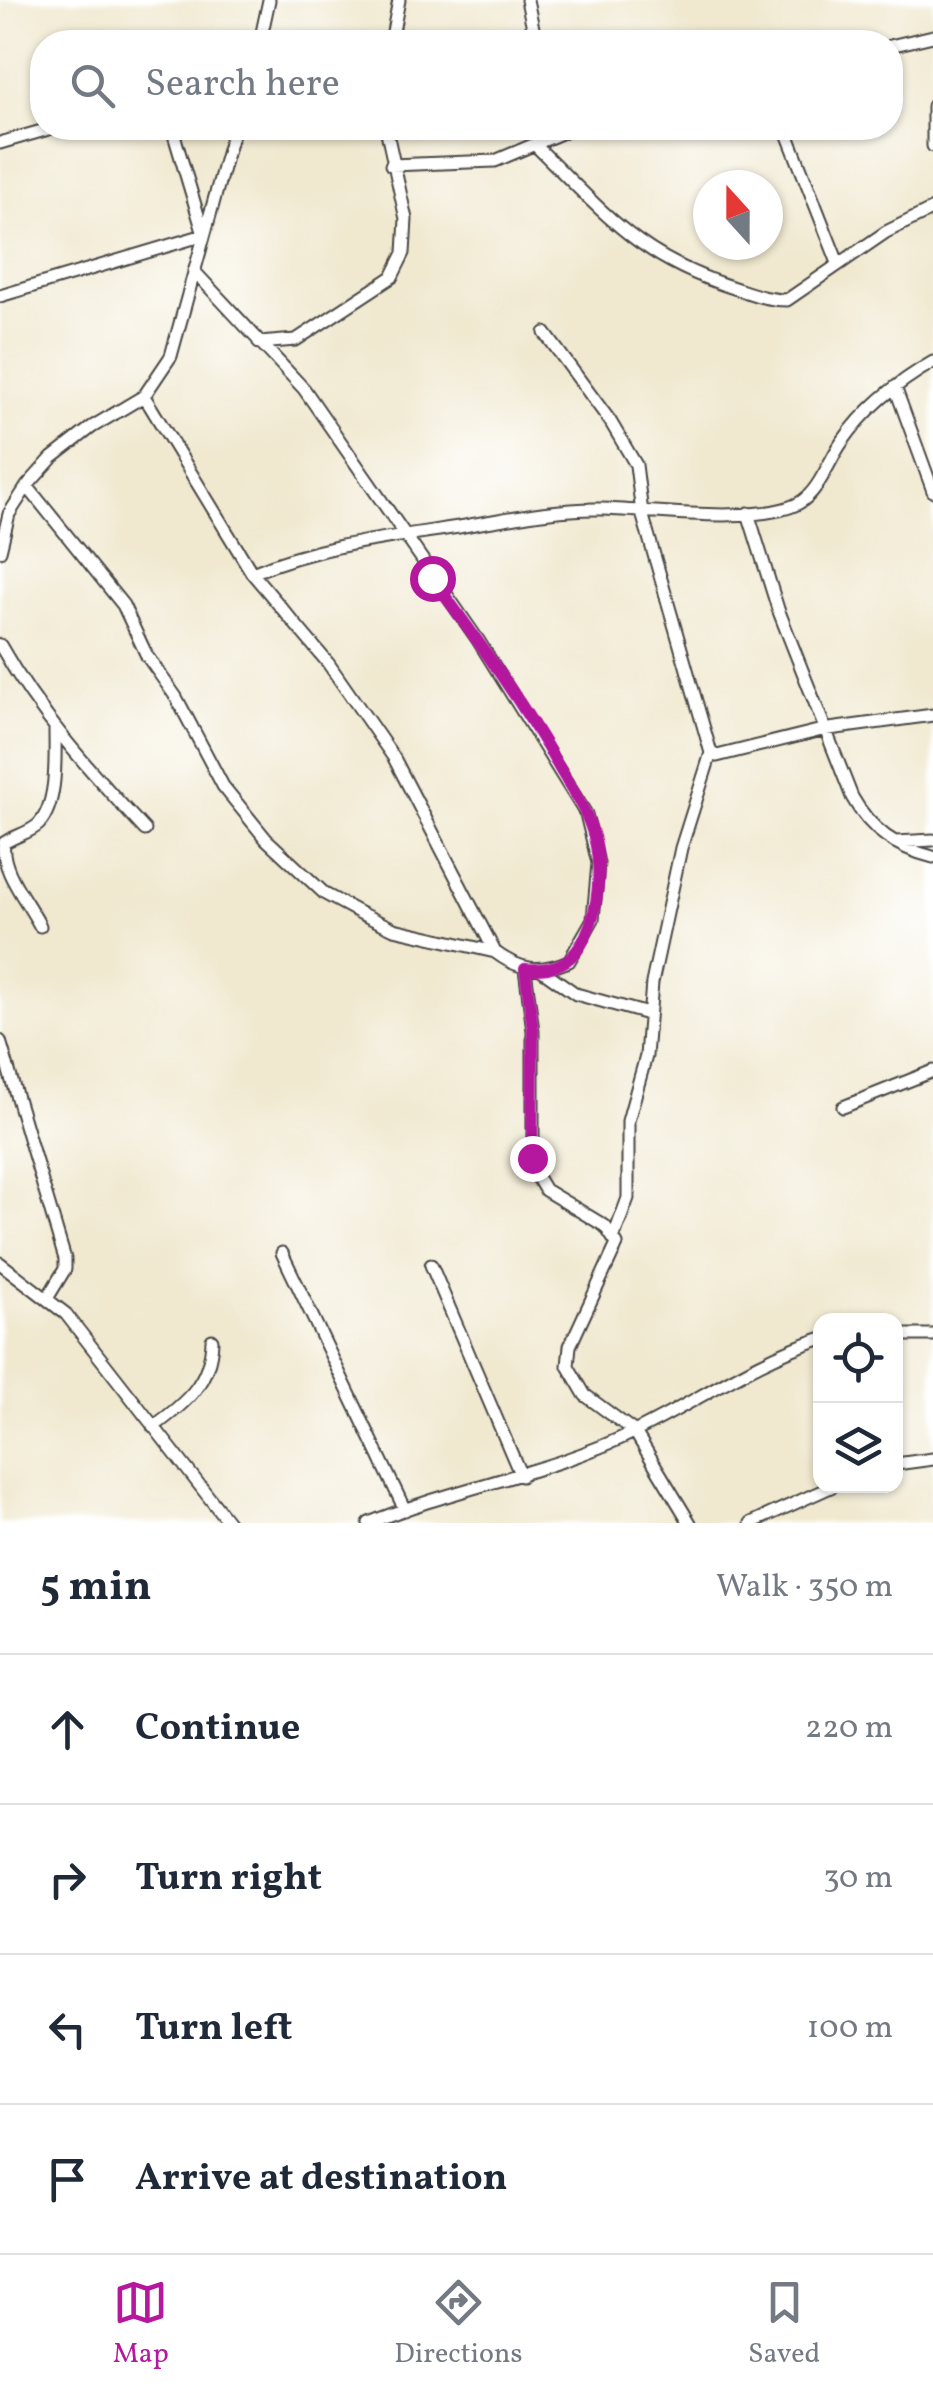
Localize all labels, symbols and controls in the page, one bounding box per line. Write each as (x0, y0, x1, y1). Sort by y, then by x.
search box (30, 30, 903, 140)
icon: search (65, 58, 120, 113)
text: Search here (145, 59, 340, 112)
north arrow (693, 170, 783, 260)
route start (410, 556, 456, 602)
route end (510, 1136, 556, 1182)
map controls (813, 1313, 903, 1493)
button: locate (813, 1313, 903, 1403)
button: layers (813, 1403, 903, 1493)
text: 5 min (40, 1559, 152, 1618)
text: Walk · 350 m (716, 1566, 893, 1610)
icon: ahead (40, 1702, 95, 1757)
text: Continue (135, 1703, 300, 1756)
text: 220 m (805, 1707, 893, 1751)
icon: right (40, 1852, 95, 1907)
text: Turn right (135, 1853, 322, 1906)
text: 30 m (823, 1857, 893, 1901)
icon: left (40, 2002, 95, 2057)
text: Turn left (135, 2003, 292, 2056)
text: 100 m (807, 2007, 893, 2051)
icon: arrive (40, 2152, 95, 2207)
text: Arrive at destination (135, 2153, 508, 2206)
tab: Map (113, 2275, 169, 2374)
tab: Directions (394, 2275, 523, 2374)
tab: Saved (748, 2275, 820, 2374)

